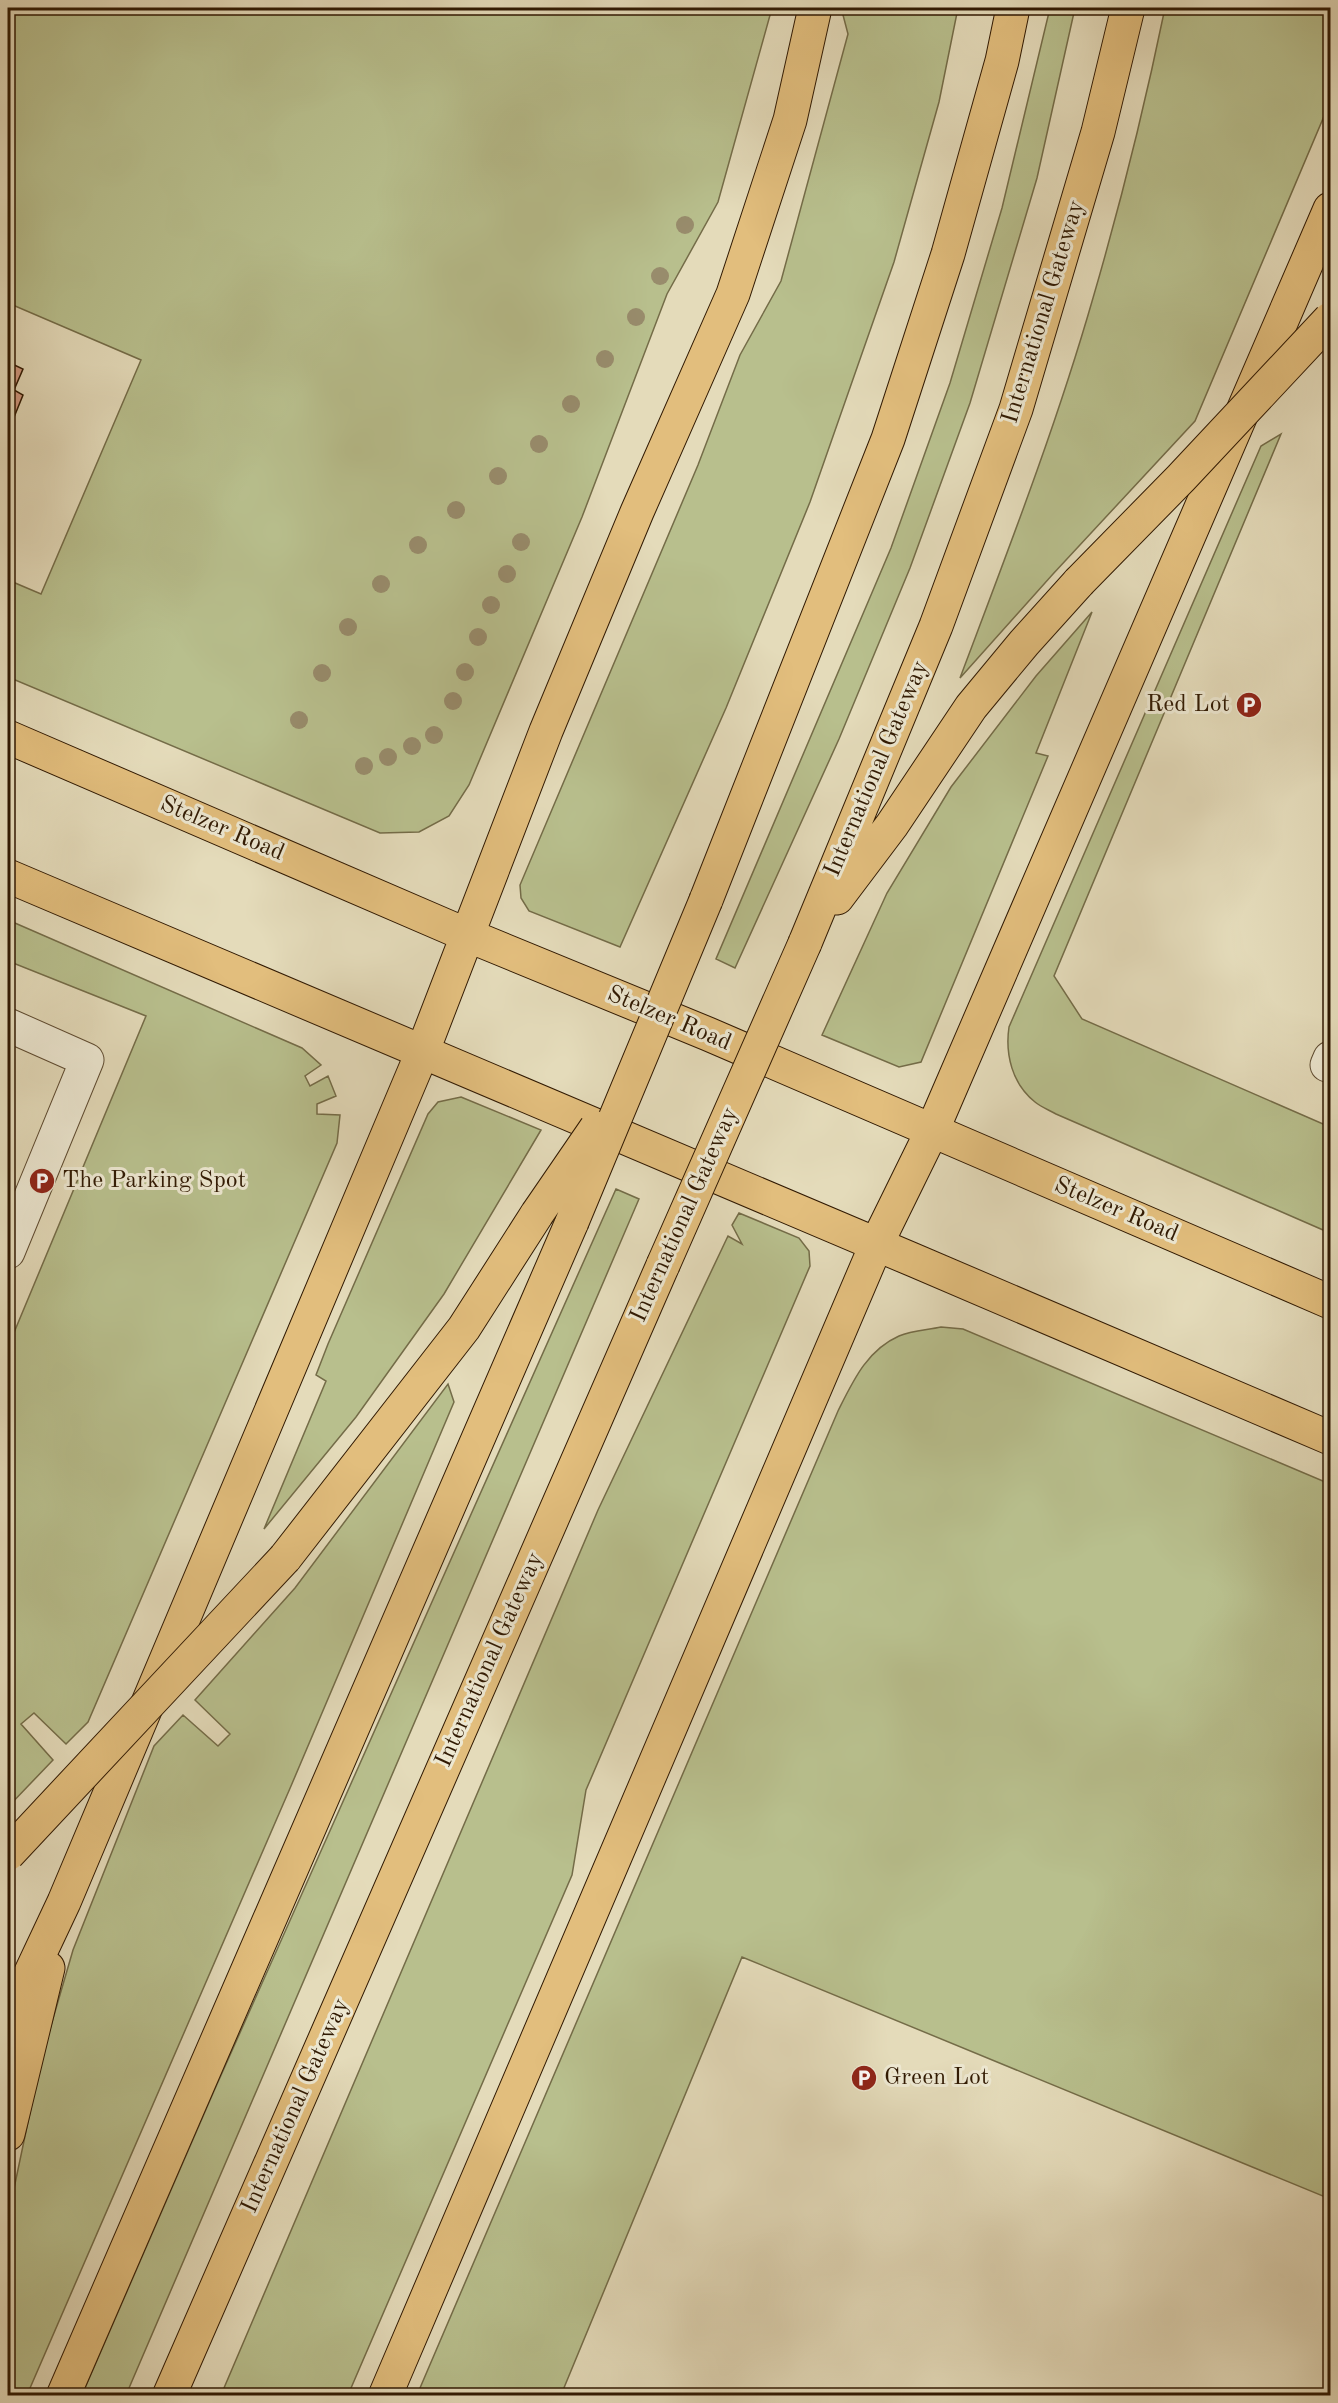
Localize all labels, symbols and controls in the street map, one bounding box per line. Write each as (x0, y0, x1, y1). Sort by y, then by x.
street label: International Gateway (999, 197, 1089, 426)
street label: International Gateway (821, 657, 933, 880)
parking icon: Red Lot (1234, 690, 1264, 720)
place label: Red Lot (1146, 693, 1230, 717)
street label: Stelzer Road (156, 792, 288, 866)
street label: Stelzer Road (603, 982, 735, 1056)
street label: International Gateway (627, 1104, 743, 1326)
parking icon: The Parking Spot (27, 1166, 57, 1196)
place label: The Parking Spot (62, 1169, 246, 1193)
street label: Stelzer Road (1050, 1173, 1182, 1247)
street label: International Gateway (432, 1549, 548, 1771)
street label: International Gateway (238, 1995, 354, 2217)
parking icon: Green Lot (849, 2063, 879, 2093)
place label: Green Lot (884, 2066, 989, 2090)

